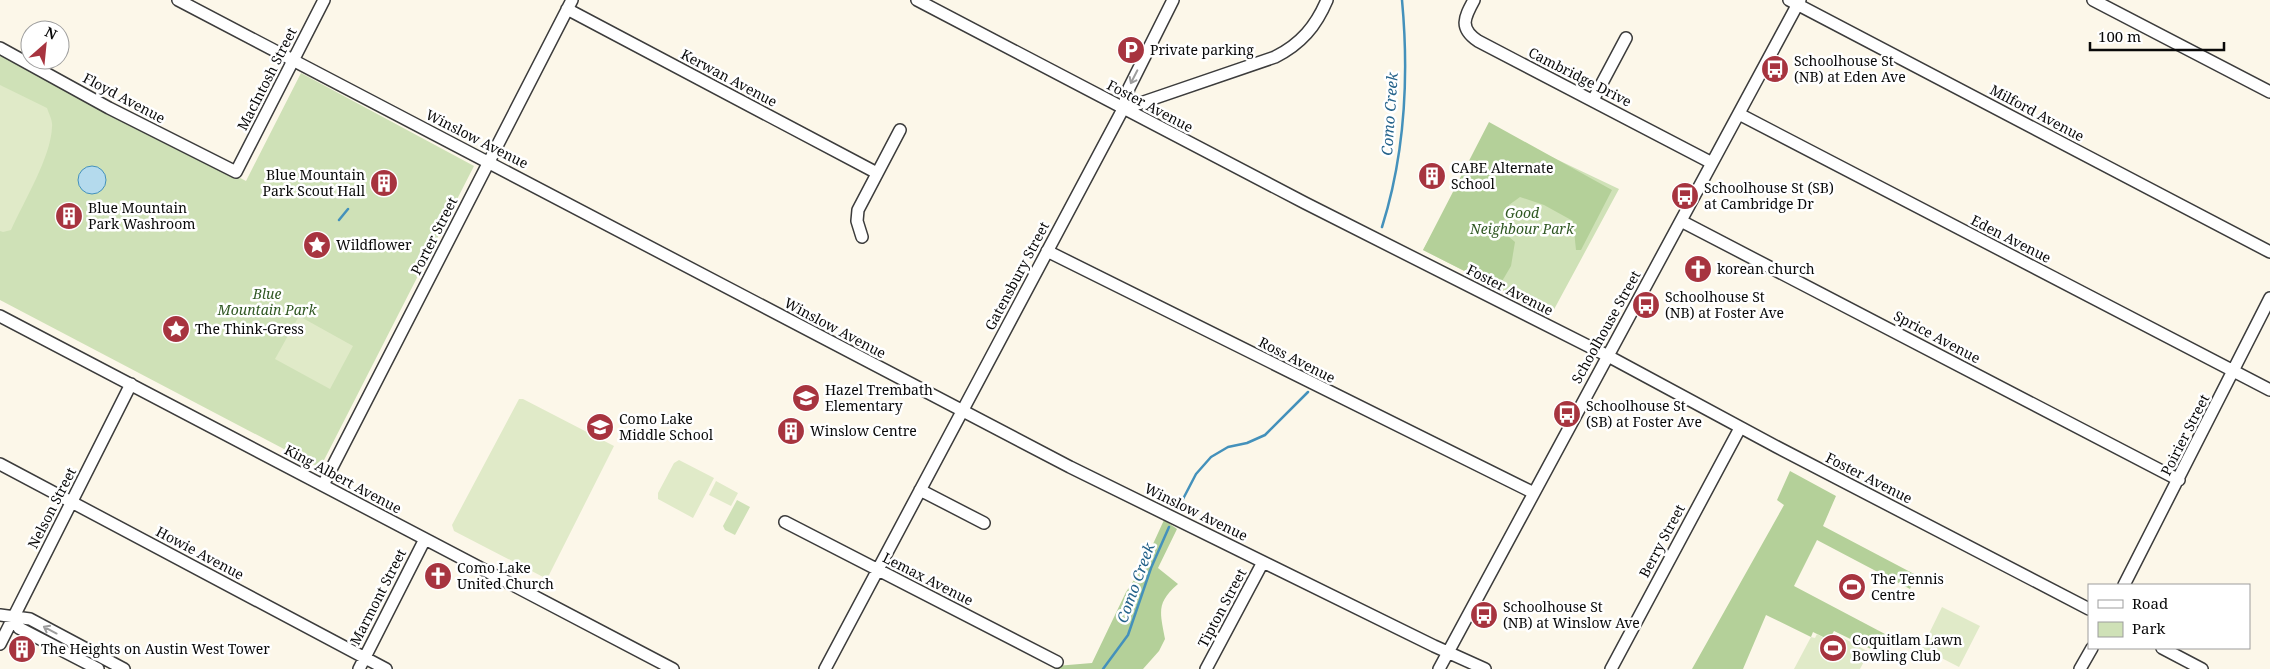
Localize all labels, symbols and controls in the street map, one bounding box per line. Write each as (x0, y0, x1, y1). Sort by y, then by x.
north arrow (20, 20, 70, 70)
scale bar (2090, 20, 2224, 52)
text: N (42, 22, 60, 44)
street label: MacIntosh Street (232, 24, 301, 133)
text: 100 m (2098, 26, 2141, 46)
parking icon: Private parking (1116, 35, 1146, 65)
place label: Private parking (1150, 40, 1254, 59)
street label: Cambridge Drive (1525, 42, 1635, 111)
street label: Kerwan Avenue (678, 44, 781, 111)
place label: Schoolhouse St (NB) at Eden Ave (1794, 51, 1906, 86)
bus stop icon: Schoolhouse St (NB) at Eden Ave (1760, 54, 1790, 84)
street label: Floyd Avenue (80, 68, 169, 127)
one-way arrow (1129, 69, 1139, 84)
water label: Como Creek (1376, 71, 1402, 156)
street label: Foster Avenue (1104, 75, 1197, 136)
street label: Milford Avenue (1987, 80, 2088, 145)
street label: Winslow Avenue (423, 105, 532, 173)
place label: CABE Alternate School (1451, 158, 1554, 193)
building icon: CABE Alternate School (1417, 161, 1447, 191)
place label: Blue Mountain Park Scout Hall (263, 165, 366, 200)
building icon: Blue Mountain Park Scout Hall (369, 168, 399, 198)
place label: Schoolhouse St (SB) at Cambridge Dr (1704, 178, 1834, 213)
bus stop icon: Schoolhouse St (SB) at Cambridge Dr (1670, 181, 1700, 211)
street label: Porter Street (406, 194, 461, 278)
place label: Blue Mountain Park Washroom (88, 198, 196, 233)
building icon: Blue Mountain Park Washroom (54, 201, 84, 231)
park label: Good Neighbour Park (1469, 203, 1575, 238)
street label: Eden Avenue (1968, 210, 2055, 267)
street label: Gatensbury Street (980, 218, 1053, 333)
place icon: Wildflower (302, 230, 332, 260)
place label: Wildflower (336, 235, 412, 254)
church icon: korean church (1683, 254, 1713, 284)
place label: korean church (1717, 259, 1815, 278)
street label: Foster Avenue (1464, 260, 1557, 320)
street label: Schoolhouse Street (1567, 267, 1645, 387)
park label: Blue Mountain Park (217, 284, 317, 319)
place label: Schoolhouse St (NB) at Foster Ave (1665, 287, 1784, 322)
bus stop icon: Schoolhouse St (NB) at Foster Ave (1631, 290, 1661, 320)
street label: Winslow Avenue (781, 293, 889, 362)
street label: Sprice Avenue (1891, 306, 1984, 367)
place icon: The Think-Gress (161, 314, 191, 344)
place label: The Think-Gress (195, 319, 304, 338)
street label: Ross Avenue (1256, 332, 1339, 387)
place label: Hazel Trembath Elementary (825, 380, 933, 415)
school or university icon: Hazel Trembath Elementary (791, 383, 821, 413)
street label: Poirier Street (2156, 391, 2213, 479)
place label: Schoolhouse St (SB) at Foster Ave (1586, 396, 1702, 431)
bus stop icon: Schoolhouse St (SB) at Foster Ave (1552, 399, 1582, 429)
place label: Como Lake Middle School (619, 409, 714, 444)
school or university icon: Como Lake Middle School (585, 412, 615, 442)
building icon: Winslow Centre (776, 416, 806, 446)
place label: Winslow Centre (810, 421, 917, 440)
street label: King Albert Avenue (281, 440, 405, 517)
street label: Foster Avenue (1823, 448, 1916, 508)
street label: Nelson Street (23, 464, 80, 552)
street label: Winslow Avenue (1141, 478, 1251, 545)
street label: Berry Street (1634, 501, 1689, 581)
street label: Howie Avenue (153, 521, 247, 584)
water label: Como Creek (1111, 540, 1159, 625)
street label: Marmont Street (345, 545, 410, 648)
street label: Lemax Avenue (880, 548, 977, 610)
place label: Como Lake United Church (457, 558, 554, 593)
church icon: Como Lake United Church (423, 561, 453, 591)
street label: Tipton Street (1193, 565, 1250, 650)
place label: The Tennis Centre (1871, 569, 1944, 604)
sports icon: The Tennis Centre (1837, 572, 1867, 602)
legend (2088, 584, 2250, 649)
text: Road (2132, 593, 2168, 613)
place label: Schoolhouse St (NB) at Winslow Ave (1503, 597, 1640, 632)
bus stop icon: Schoolhouse St (NB) at Winslow Ave (1469, 600, 1499, 630)
text: Park (2132, 618, 2166, 638)
one-way arrow (43, 625, 58, 634)
place label: Coquitlam Lawn Bowling Club (1852, 630, 1962, 665)
sports icon: Coquitlam Lawn Bowling Club (1818, 633, 1848, 663)
building icon: The Heights on Austin West Tower (7, 634, 37, 664)
place label: The Heights on Austin West Tower (41, 639, 270, 658)

